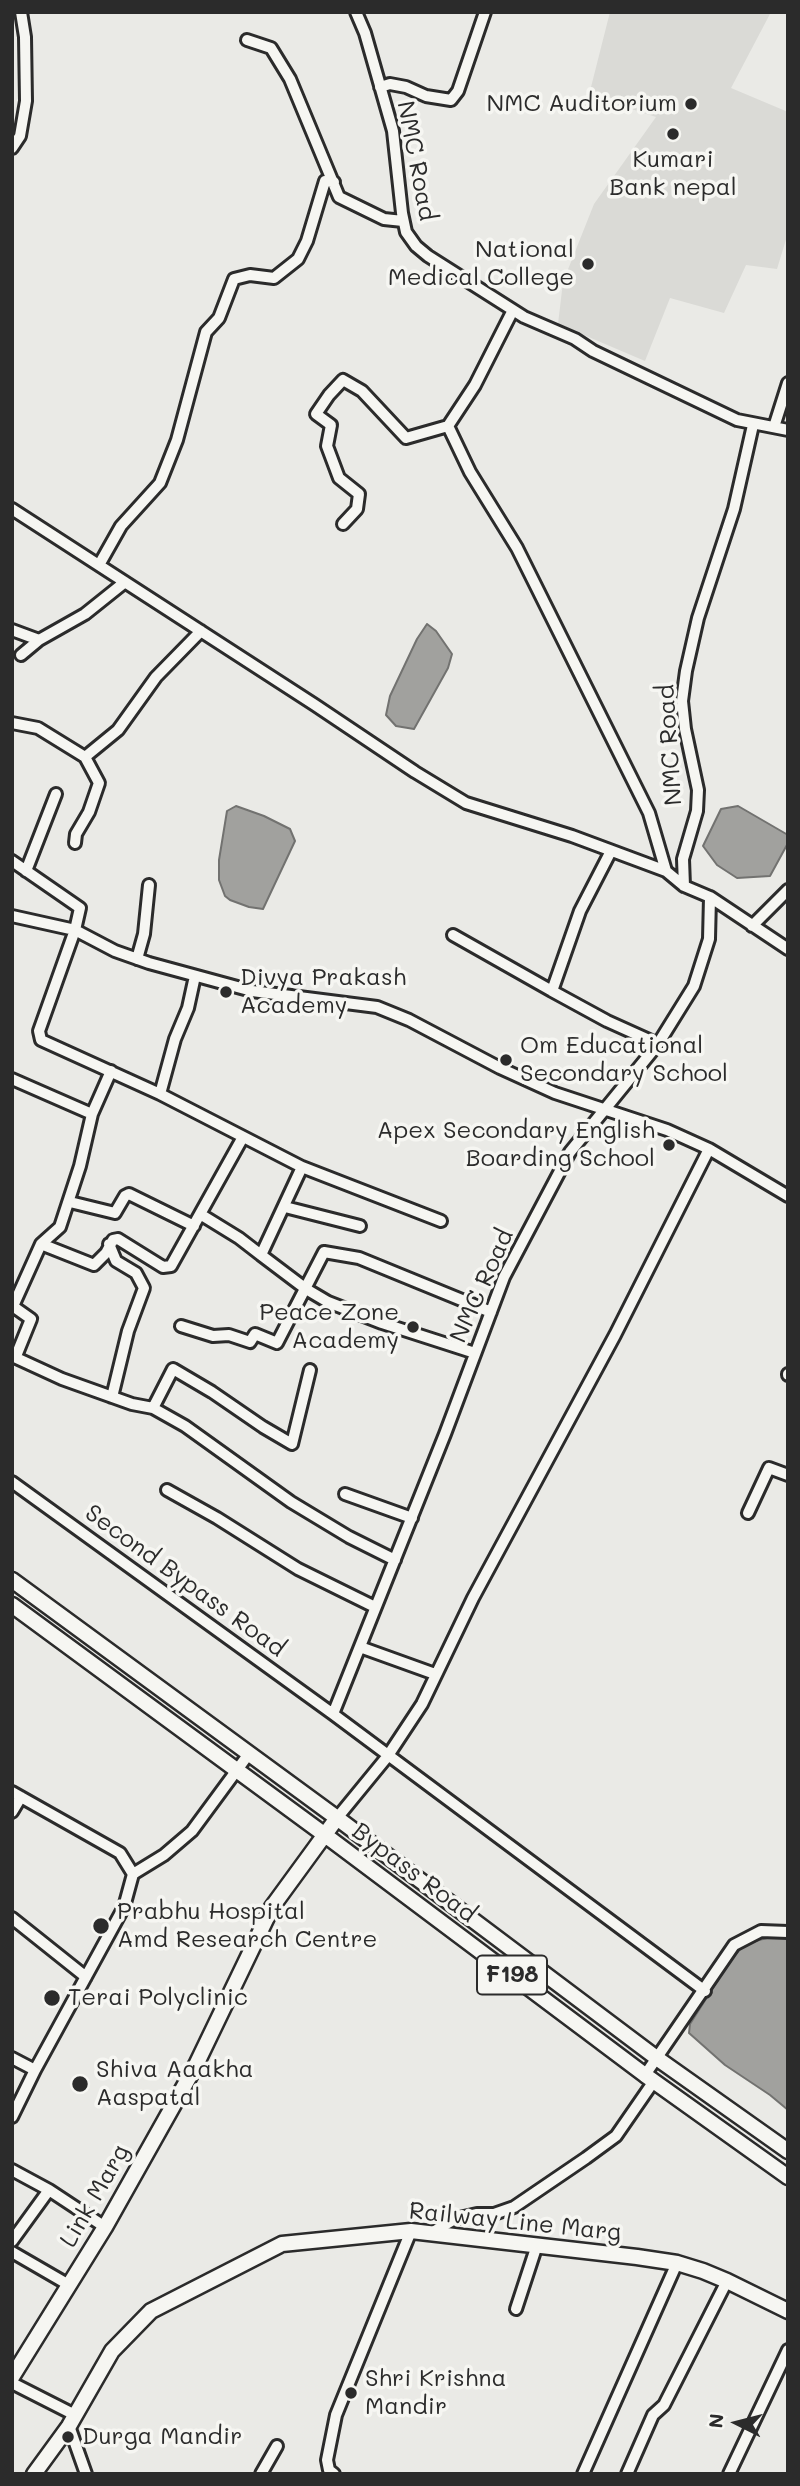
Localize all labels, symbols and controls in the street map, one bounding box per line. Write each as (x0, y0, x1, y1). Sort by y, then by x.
place label: NMC Auditorium (487, 90, 677, 118)
marker: NMC Auditorium (683, 96, 699, 112)
street label: NMC Road (390, 99, 442, 223)
marker: Kumari Bank nepal (665, 126, 681, 142)
place label: Kumari Bank nepal (609, 146, 737, 202)
place label: National Medical College (388, 236, 574, 292)
marker: National Medical College (580, 256, 596, 272)
street label: NMC Road (651, 683, 689, 807)
place label: Divya Prakash Academy (240, 964, 406, 1020)
marker: Divya Prakash Academy (218, 984, 234, 1000)
place label: Om Educational Secondary School (520, 1032, 728, 1088)
marker: Om Educational Secondary School (498, 1052, 514, 1068)
place label: Apex Secondary English Boarding School (377, 1117, 655, 1173)
marker: Apex Secondary English Boarding School (661, 1137, 677, 1153)
street label: NMC Road (444, 1225, 520, 1347)
place label: Peace Zone Academy (259, 1299, 399, 1355)
marker: Peace Zone Academy (405, 1319, 421, 1335)
street label: Second Bypass Road (79, 1499, 291, 1663)
street label: Bypass Road (346, 1817, 482, 1929)
place label: Prabhu Hospital Amd Research Centre (117, 1898, 377, 1954)
marker: Prabhu Hospital Amd Research Centre (91, 1916, 111, 1936)
road number: F198 (477, 1956, 547, 1994)
place label: Terai Polyclinic (68, 1984, 248, 2012)
marker: Terai Polyclinic (42, 1988, 62, 2008)
place label: Shiva Aaakha Aaspatal (96, 2056, 253, 2112)
marker: Shiva Aaakha Aaspatal (70, 2074, 90, 2094)
street label: Link Marg (54, 2140, 136, 2252)
street label: Railway Line Marg (407, 2197, 623, 2247)
place label: Shri Krishna Mandir (365, 2365, 507, 2421)
marker: Shri Krishna Mandir (343, 2385, 359, 2401)
north arrow (702, 2388, 772, 2458)
text: N (702, 2412, 729, 2429)
place label: Durga Mandir (82, 2423, 242, 2451)
marker: Durga Mandir (60, 2429, 76, 2445)

